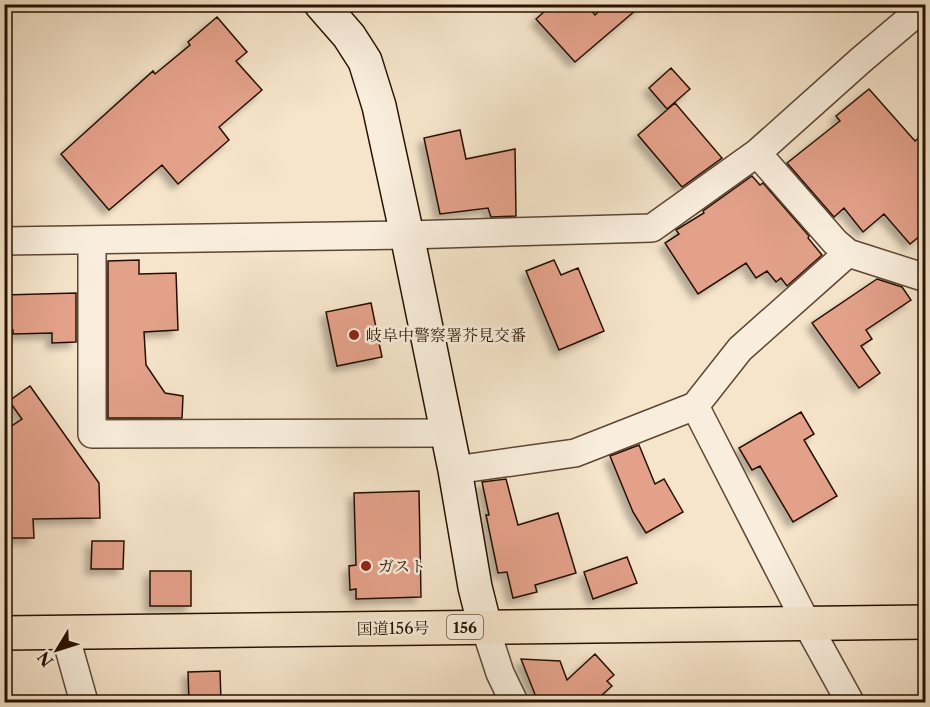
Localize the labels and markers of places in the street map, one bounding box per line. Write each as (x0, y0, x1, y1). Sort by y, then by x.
place label: 岐阜中警察署芥見交番 (366, 325, 526, 345)
marker: 岐阜中警察署芥見交番 (347, 328, 361, 342)
place label: ガスト (378, 556, 426, 576)
marker: ガスト (359, 559, 373, 573)

